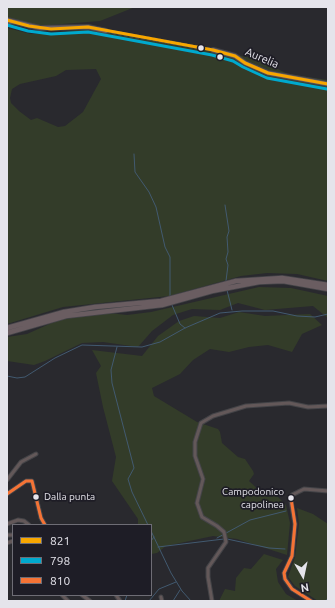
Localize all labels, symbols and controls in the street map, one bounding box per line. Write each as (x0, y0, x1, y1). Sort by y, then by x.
unlabelled marker (196, 43, 206, 53)
street label: Aurelia (243, 45, 281, 71)
unlabelled marker (215, 52, 225, 62)
place label: Campodonico capolinea (222, 486, 284, 510)
place label: Dalla punta (44, 491, 95, 503)
marker: Dalla punta (31, 492, 41, 502)
marker: Campodonico capolinea (286, 493, 296, 503)
legend (12, 524, 152, 596)
text: 821 (50, 534, 70, 547)
text: 798 (50, 554, 70, 567)
north arrow (283, 556, 323, 596)
text: 810 (50, 574, 70, 587)
text: N (300, 581, 310, 594)

